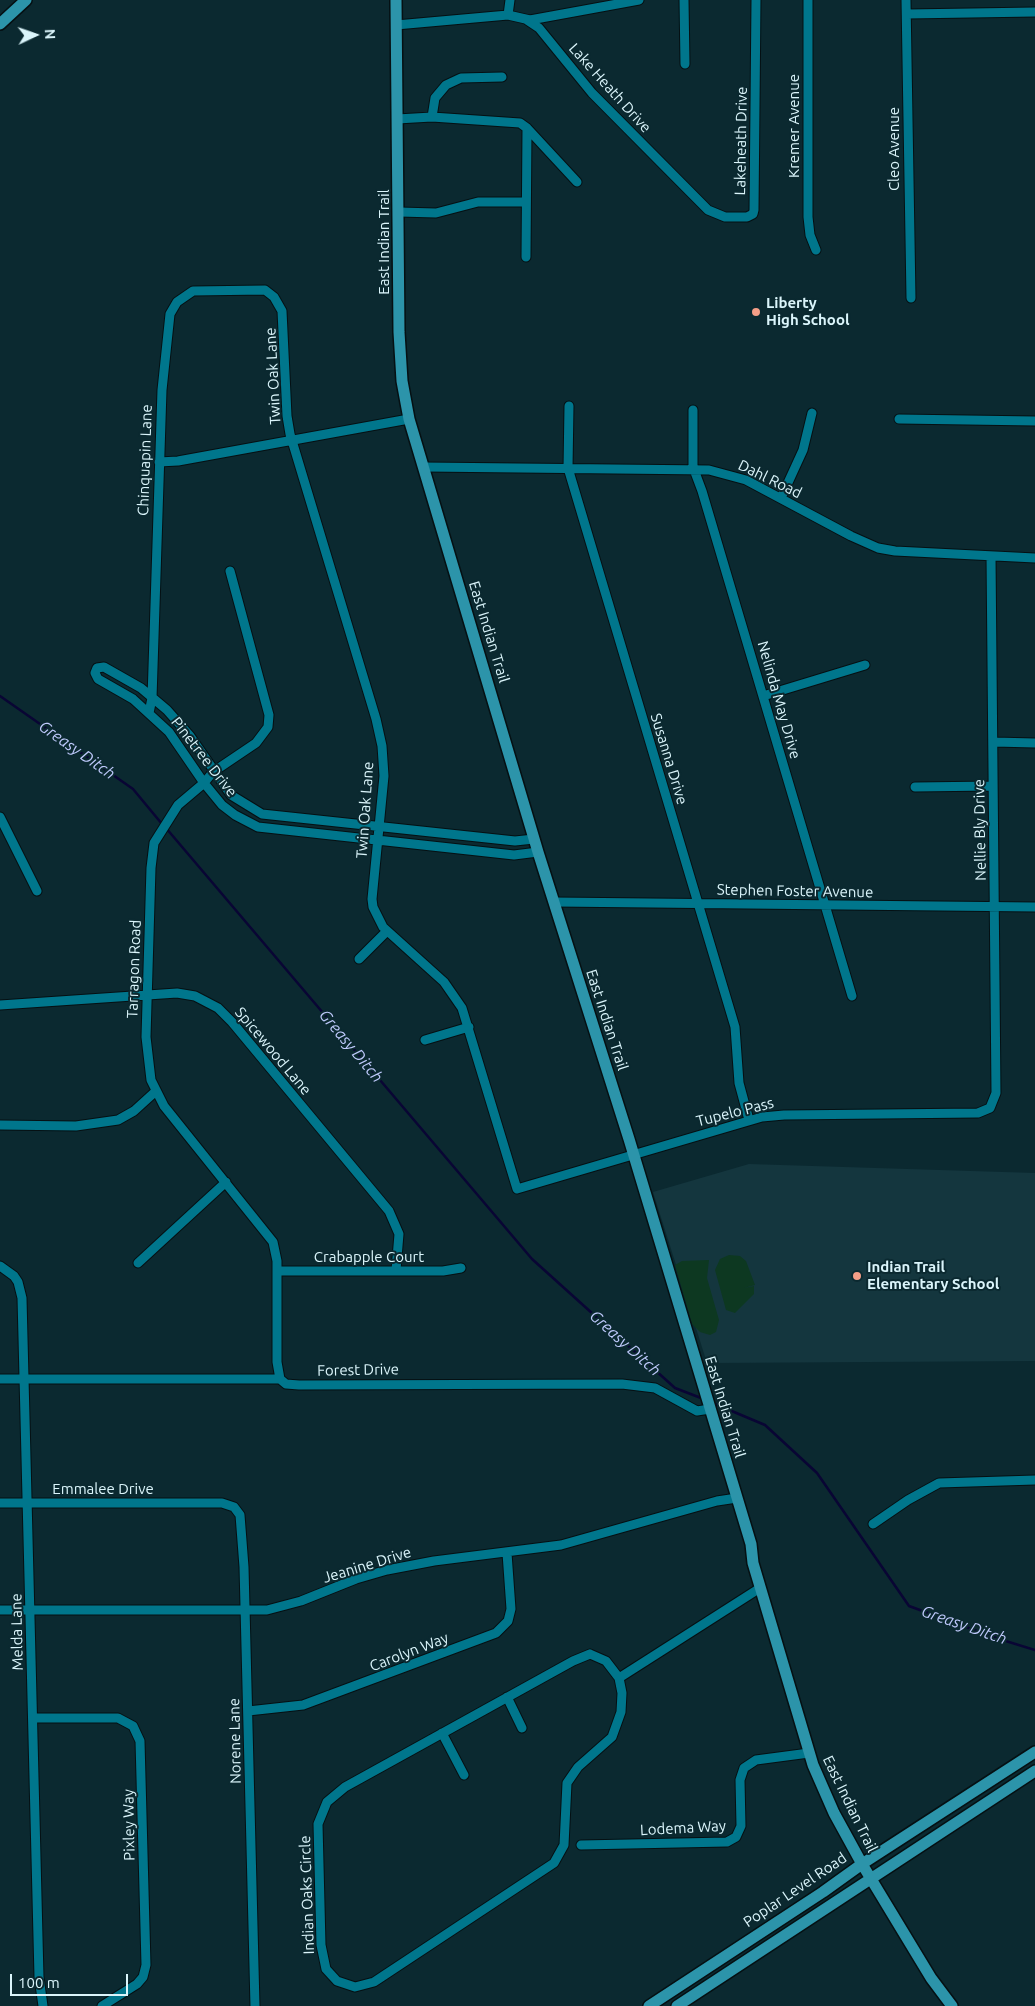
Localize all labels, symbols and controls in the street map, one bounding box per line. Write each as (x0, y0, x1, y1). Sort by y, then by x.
north arrow (10, 10, 60, 60)
text: N (42, 29, 58, 40)
street label: Lake Heath Drive (565, 40, 655, 136)
street label: Kremer Avenue (785, 74, 803, 178)
street label: Lakeheath Drive (731, 86, 751, 196)
street label: Cleo Avenue (885, 107, 903, 191)
street label: East Indian Trail (375, 189, 393, 295)
place label: Liberty High School (766, 294, 849, 329)
marker: Liberty High School (750, 306, 762, 318)
street label: Twin Oak Lane (261, 327, 285, 425)
street label: Chinquapin Lane (134, 404, 156, 516)
street label: Dahl Road (735, 456, 805, 502)
street label: East Indian Trail (465, 579, 513, 685)
street label: Nelinda May Drive (754, 639, 804, 761)
street label: Susanna Drive (647, 711, 691, 807)
street label: Pinetree Drive (167, 713, 241, 801)
water label: Greasy Ditch (35, 717, 119, 783)
street label: Twin Oak Lane (353, 761, 377, 859)
street label: Nellie Bly Drive (970, 779, 990, 881)
street label: Stephen Foster Avenue (717, 881, 873, 901)
street label: Tarragon Road (123, 919, 145, 1019)
street label: East Indian Trail (582, 967, 632, 1073)
street label: Spicewood Lane (231, 1003, 315, 1099)
water label: Greasy Ditch (315, 1006, 387, 1086)
street label: Tupelo Pass (694, 1094, 776, 1130)
street label: Crabapple Court (314, 1248, 424, 1266)
place label: Indian Trail Elementary School (867, 1258, 999, 1293)
marker: Indian Trail Elementary School (851, 1270, 863, 1282)
water label: Greasy Ditch (586, 1306, 664, 1380)
street label: East Indian Trail (701, 1354, 749, 1460)
street label: Forest Drive (317, 1360, 399, 1380)
street label: Emmalee Drive (52, 1480, 154, 1498)
street label: Jeanine Drive (321, 1543, 413, 1587)
street label: Melda Lane (7, 1593, 27, 1671)
water label: Greasy Ditch (919, 1601, 1009, 1649)
street label: Carolyn Way (367, 1629, 451, 1675)
street label: Norene Lane (225, 1698, 245, 1784)
street label: East Indian Trail (819, 1753, 881, 1855)
street label: Pixley Way (119, 1789, 139, 1861)
street label: Lodema Way (640, 1817, 726, 1839)
street label: Indian Oaks Circle (296, 1835, 318, 1955)
street label: Poplar Level Road (740, 1849, 850, 1931)
scale bar (12, 1964, 130, 1996)
text: 100 m (18, 1974, 60, 1991)

